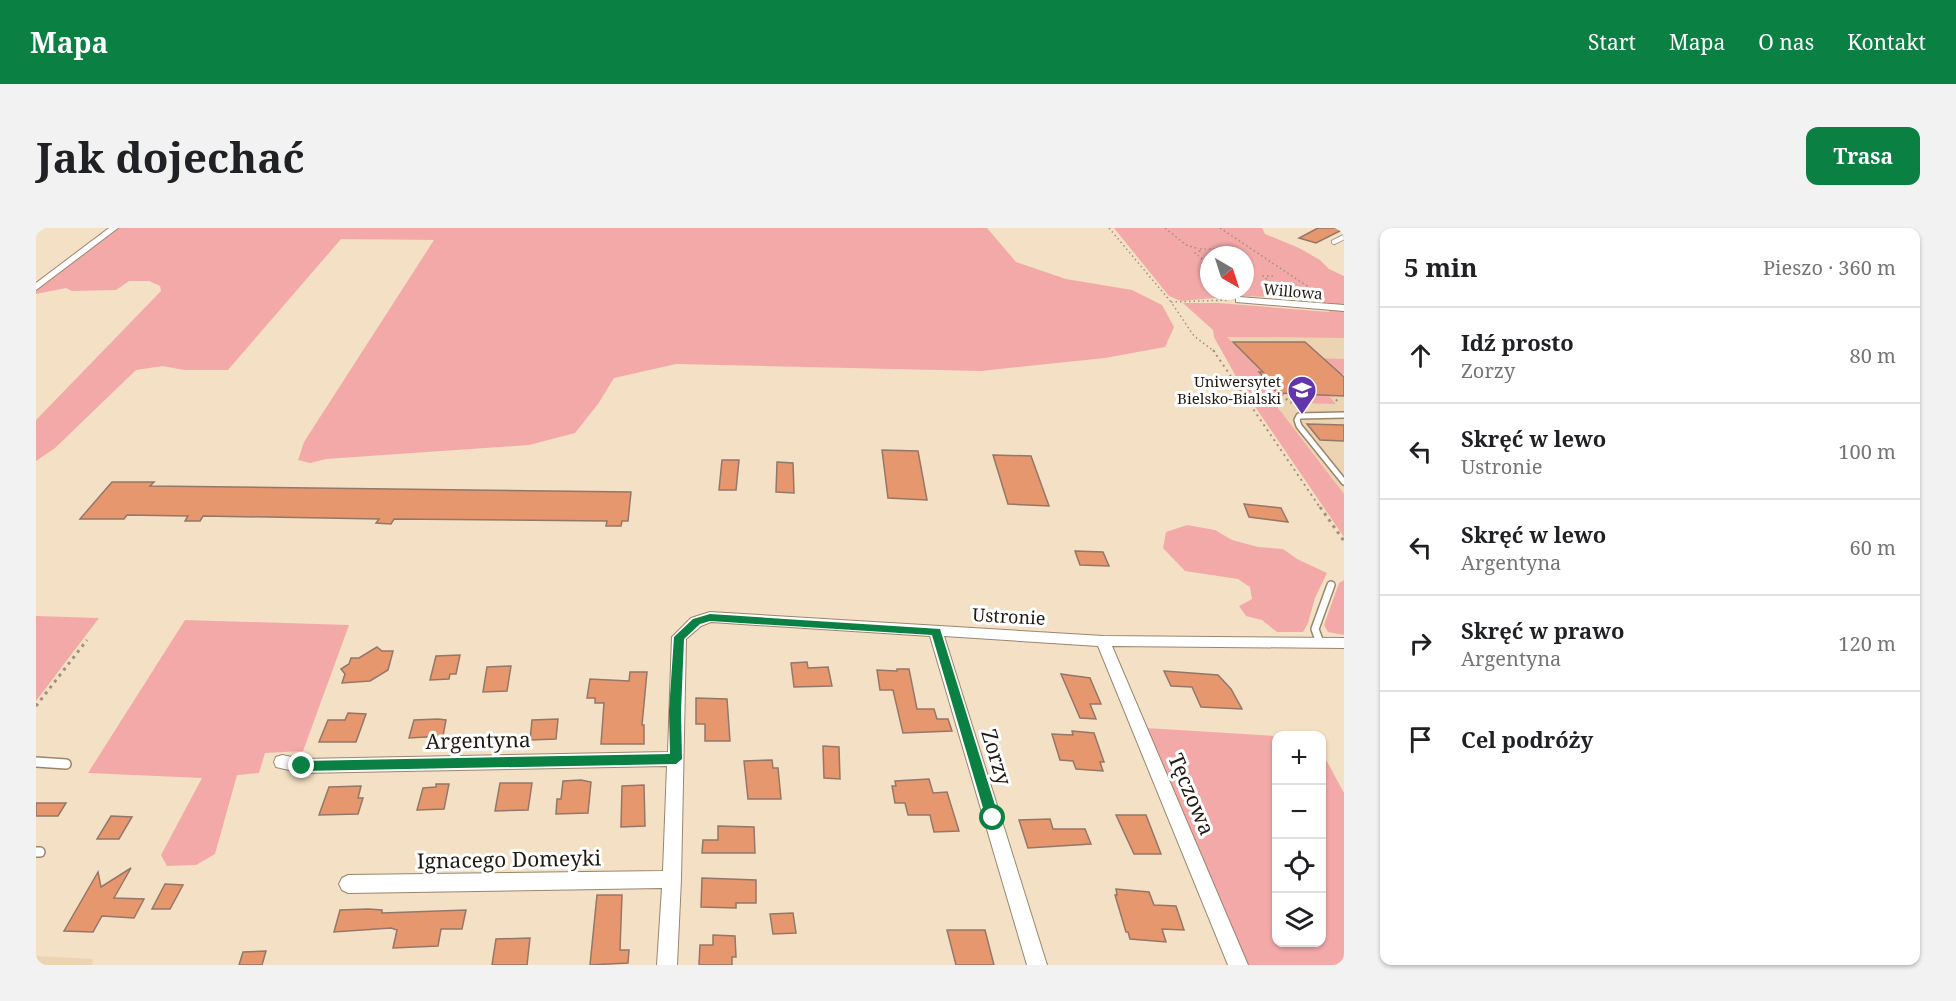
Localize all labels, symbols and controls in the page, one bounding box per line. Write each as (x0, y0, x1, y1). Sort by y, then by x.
text: Mapa (30, 23, 108, 61)
text: Start (1588, 28, 1636, 56)
text: Mapa (1669, 28, 1725, 56)
text: O nas (1758, 28, 1814, 56)
text: Kontakt (1847, 28, 1926, 56)
button: Trasa (1806, 127, 1920, 185)
text: Jak dojechać (36, 128, 305, 185)
north arrow (1200, 246, 1254, 300)
text: 5 min (1404, 249, 1478, 285)
text: Pieszo · 360 m (1763, 254, 1896, 281)
street label: Willowa (1262, 278, 1324, 304)
text: Idź prosto (1461, 327, 1574, 357)
icon: ahead (1404, 339, 1437, 372)
text: 80 m (1850, 342, 1896, 369)
text: Zorzy (1461, 357, 1515, 384)
place label: Uniwersytet Bielsko-Bialski (1177, 371, 1281, 408)
school or university icon: Uniwersytet Bielsko-Bialski (1286, 374, 1318, 416)
text: Skręć w lewo (1461, 423, 1606, 453)
icon: left (1404, 435, 1437, 468)
text: 100 m (1838, 438, 1896, 465)
text: Ustronie (1461, 453, 1542, 480)
text: Skręć w lewo (1461, 519, 1606, 549)
icon: left (1404, 531, 1437, 564)
text: 60 m (1850, 534, 1896, 561)
text: Argentyna (1461, 549, 1561, 576)
street label: Ustronie (972, 602, 1046, 630)
text: Skręć w prawo (1461, 615, 1624, 645)
icon: right (1404, 627, 1437, 660)
text: 120 m (1838, 630, 1896, 657)
text: Argentyna (1461, 645, 1561, 672)
icon: arrive (1404, 723, 1437, 756)
text: Cel podróży (1461, 724, 1593, 754)
street label: Argentyna (425, 725, 531, 755)
street label: Zorzy (975, 726, 1019, 788)
map controls (1272, 731, 1326, 947)
button: + (1272, 731, 1326, 785)
street label: Tęczowa (1162, 749, 1222, 839)
route end (288, 752, 314, 778)
button: − (1272, 785, 1326, 839)
route start (979, 804, 1005, 830)
button: locate (1272, 839, 1326, 893)
street label: Ignacego Domeyki (417, 843, 602, 875)
button: layers (1272, 893, 1326, 947)

